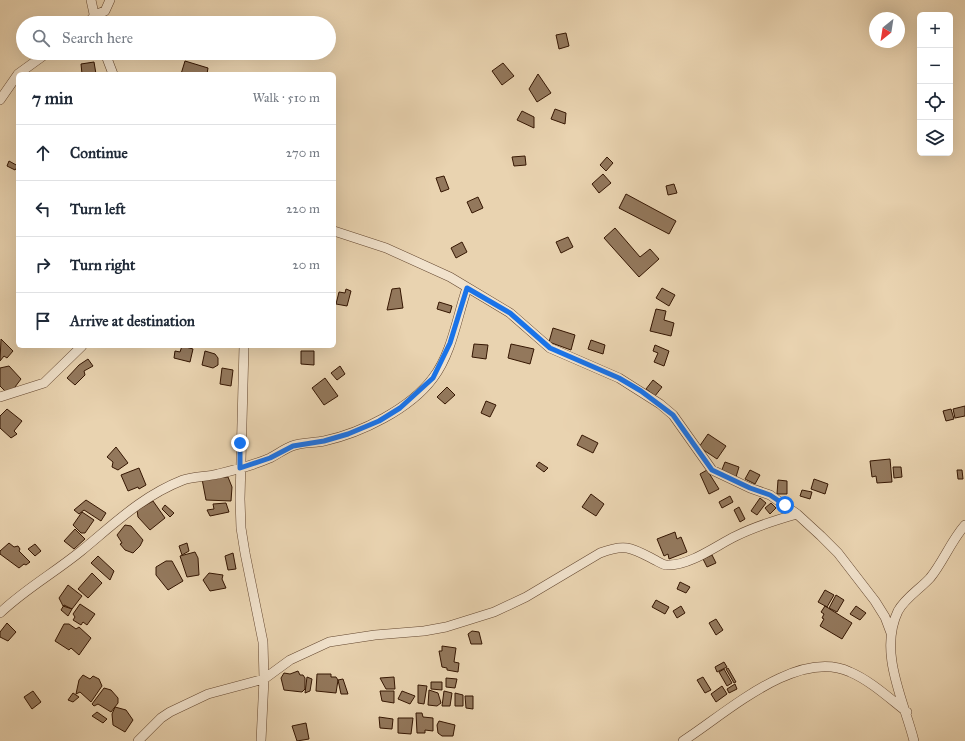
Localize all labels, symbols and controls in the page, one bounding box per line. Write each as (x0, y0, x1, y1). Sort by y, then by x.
north arrow (869, 12, 905, 48)
map controls (917, 12, 953, 156)
button: + (917, 12, 953, 48)
search box (16, 16, 336, 60)
icon: search (30, 27, 52, 49)
text: Search here (62, 29, 133, 47)
button: − (917, 48, 953, 84)
button: locate (917, 84, 953, 120)
text: 7 min (32, 88, 73, 109)
text: Walk · 510 m (252, 90, 320, 106)
button: layers (917, 120, 953, 156)
icon: ahead (32, 142, 54, 164)
text: Continue (70, 144, 128, 162)
text: 270 m (286, 145, 320, 161)
icon: left (32, 198, 54, 220)
text: Turn left (70, 200, 126, 218)
text: 220 m (286, 201, 320, 217)
icon: right (32, 254, 54, 276)
text: Turn right (70, 256, 135, 274)
text: 20 m (292, 257, 320, 273)
icon: arrive (32, 310, 54, 332)
text: Arrive at destination (70, 312, 195, 330)
route end (231, 434, 249, 452)
route start (776, 496, 794, 514)

